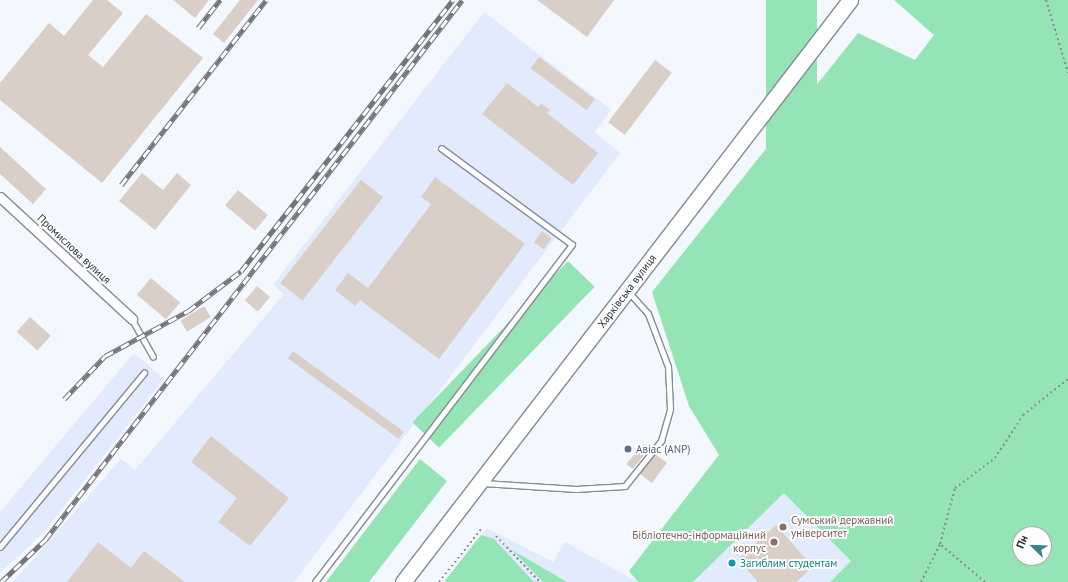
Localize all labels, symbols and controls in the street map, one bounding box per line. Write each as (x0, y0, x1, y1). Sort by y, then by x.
street label: Промислова вулиця (34, 212, 114, 286)
street label: Харківська вулиця (595, 252, 659, 330)
place label: Авіас (ANP) (636, 442, 690, 456)
marker: Авіас (ANP) (623, 444, 633, 454)
place label: Сумський державний університет (791, 514, 893, 540)
marker: Сумський державний університет (778, 522, 788, 532)
north arrow (1012, 526, 1052, 566)
place label: Бібліотечно-інформаційний корпус (632, 529, 766, 555)
text: Пн (1013, 533, 1031, 550)
marker: Бібліотечно-інформаційний корпус (769, 537, 779, 547)
place label: Загиблим студентам (740, 556, 837, 570)
marker: Загиблим студентам (727, 558, 737, 568)

